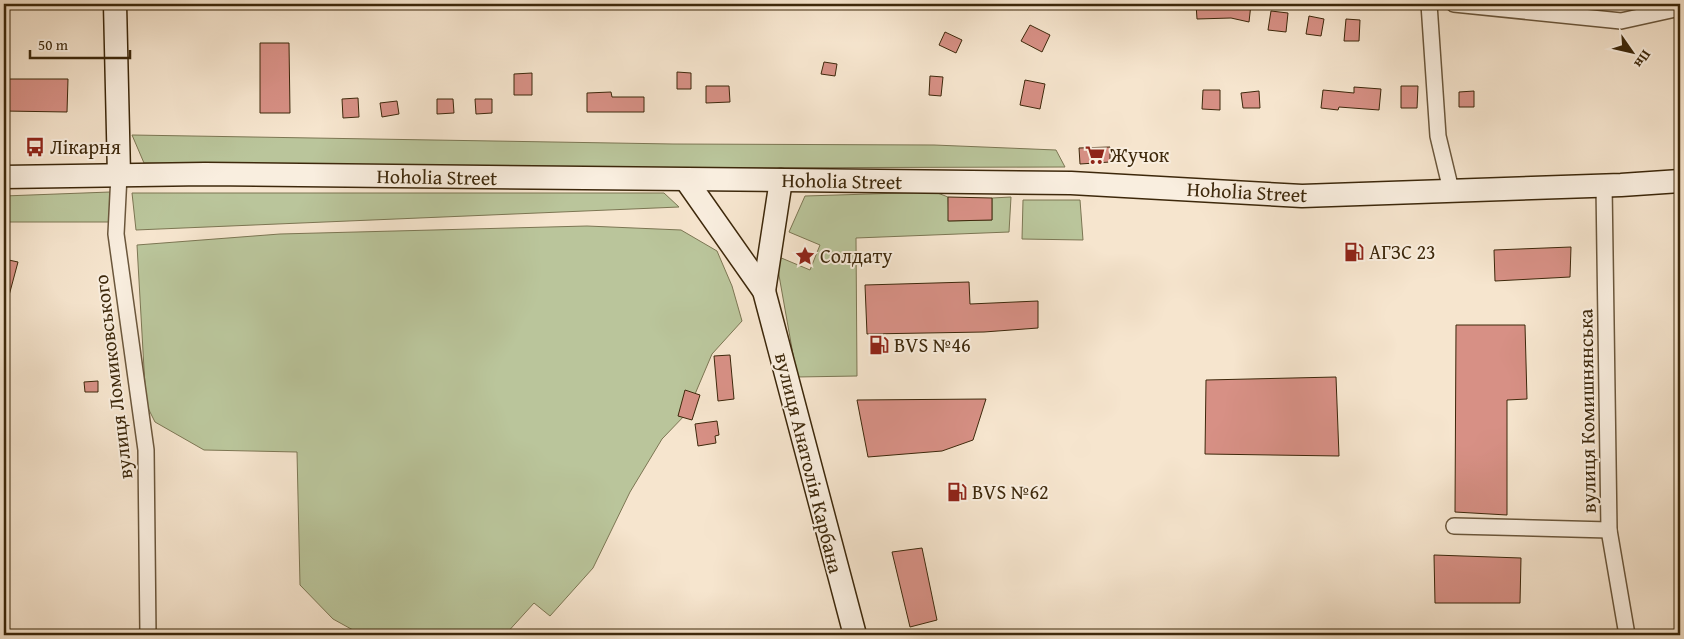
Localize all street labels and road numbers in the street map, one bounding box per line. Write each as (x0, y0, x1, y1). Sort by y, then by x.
street label: Hoholia Street (376, 161, 498, 192)
street label: Hoholia Street (781, 165, 903, 196)
street label: Hoholia Street (1186, 174, 1308, 209)
street label: вулиця Ломиковського (86, 273, 139, 481)
street label: вулиця Комишнянська (1570, 308, 1603, 513)
street label: вулиця Анатолія Карбана (768, 349, 851, 577)

